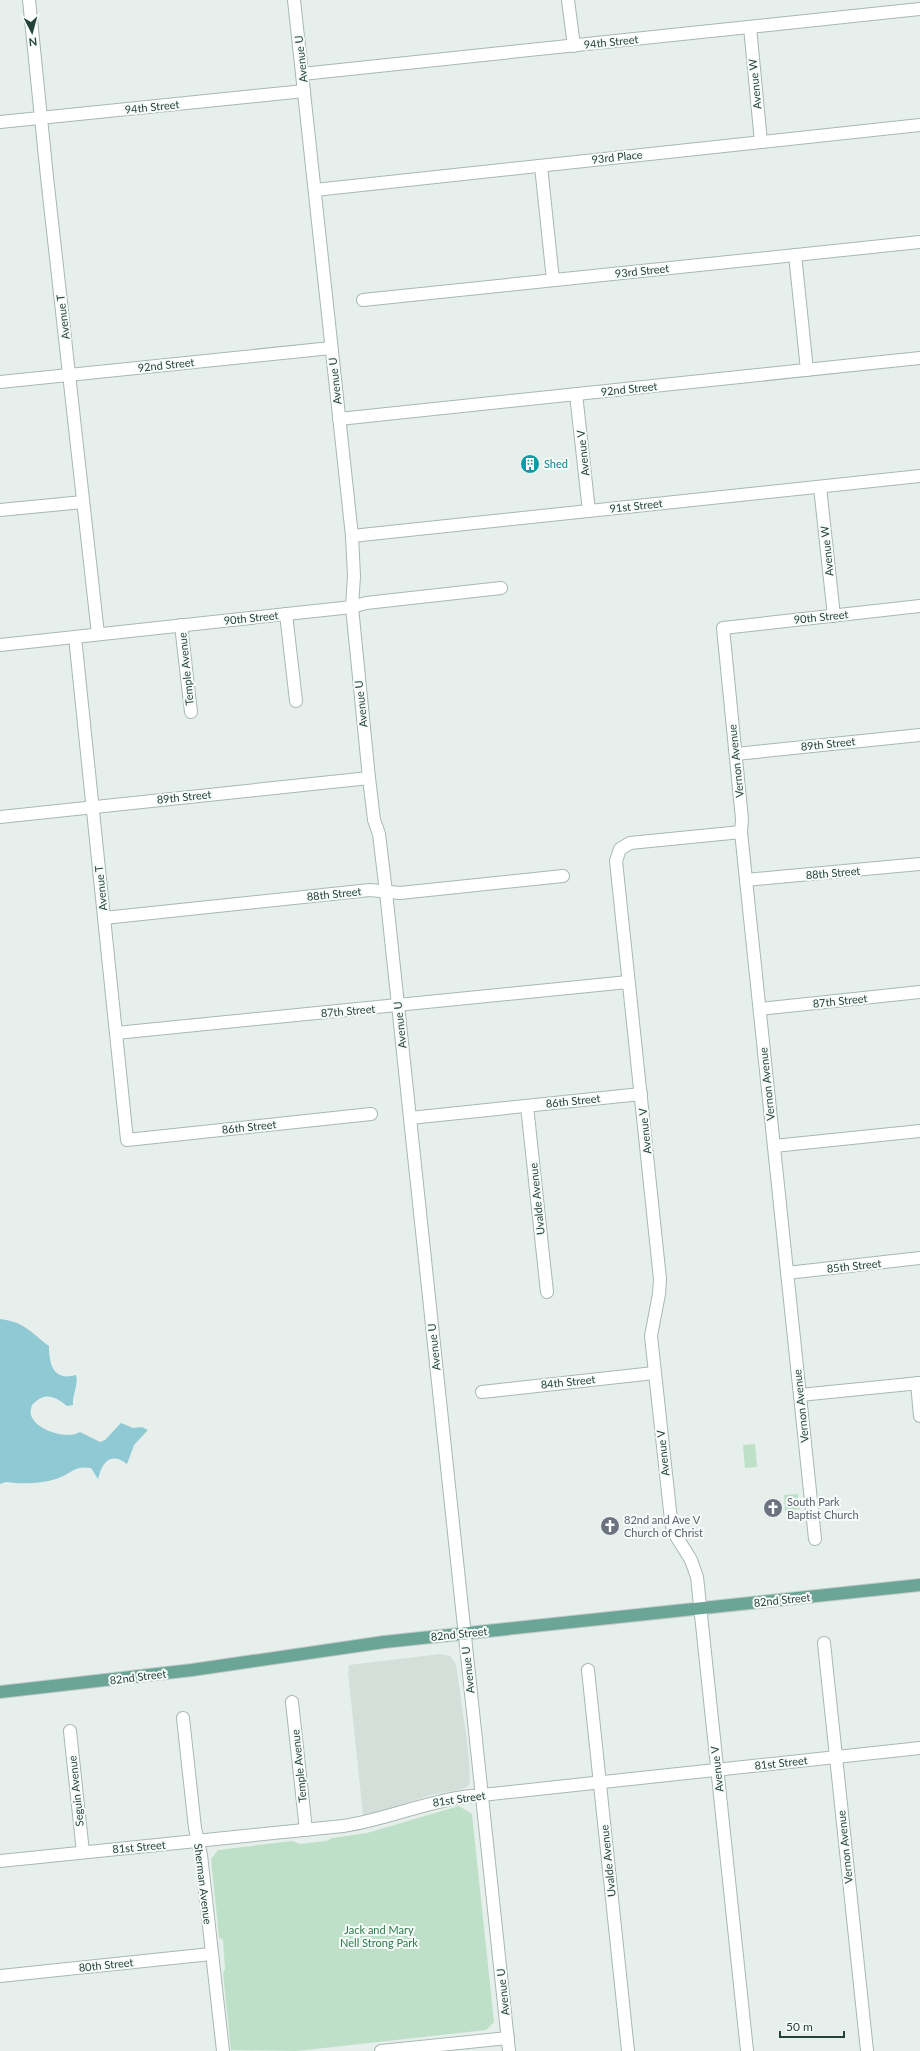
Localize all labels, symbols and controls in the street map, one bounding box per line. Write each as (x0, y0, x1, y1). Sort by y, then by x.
north arrow (12, 12, 52, 52)
street label: 94th Street (583, 32, 639, 51)
street label: Avenue U (292, 35, 309, 83)
text: N (28, 36, 38, 49)
street label: Avenue W (745, 58, 764, 110)
street label: 94th Street (124, 97, 180, 116)
street label: 93rd Place (591, 147, 643, 166)
street label: 93rd Street (614, 261, 670, 280)
street label: Avenue T (53, 293, 72, 340)
street label: 92nd Street (137, 355, 195, 374)
street label: Avenue U (326, 357, 343, 405)
street label: 92nd Street (600, 379, 658, 398)
street label: Avenue V (574, 429, 591, 477)
building icon: Shed (519, 453, 541, 475)
place label: Shed (544, 457, 568, 470)
street label: 91st Street (609, 496, 663, 515)
street label: Avenue W (817, 525, 836, 577)
street label: 90th Street (793, 607, 849, 626)
street label: 90th Street (223, 608, 279, 627)
street label: Temple Avenue (175, 632, 196, 706)
street label: Avenue U (352, 680, 369, 728)
street label: Vernon Avenue (725, 723, 746, 798)
street label: 89th Street (800, 734, 856, 753)
street label: 89th Street (156, 787, 212, 806)
street label: Avenue T (92, 864, 109, 911)
street label: 88th Street (805, 864, 861, 881)
street label: 88th Street (306, 884, 362, 903)
street label: 87th Street (812, 991, 868, 1010)
street label: Avenue U (391, 1001, 408, 1049)
street label: 87th Street (320, 1002, 376, 1019)
street label: Vernon Avenue (756, 1046, 777, 1121)
street label: 86th Street (545, 1091, 601, 1110)
street label: Avenue V (636, 1107, 653, 1155)
street label: 86th Street (221, 1117, 277, 1136)
street label: Uvalde Avenue (526, 1162, 547, 1236)
street label: 85th Street (826, 1256, 882, 1275)
street label: Avenue U (425, 1323, 442, 1371)
street label: Vernon Avenue (790, 1368, 811, 1443)
street label: 84th Street (540, 1372, 596, 1391)
street label: Avenue V (654, 1429, 671, 1477)
place label: South Park Baptist Church (787, 1495, 859, 1521)
church icon: South Park Baptist Church (762, 1497, 784, 1519)
place label: 82nd and Ave V Church of Christ (624, 1513, 703, 1539)
church icon: 82nd and Ave V Church of Christ (599, 1515, 621, 1537)
street label: 82nd Street (753, 1590, 811, 1609)
street label: 82nd Street (430, 1624, 488, 1643)
street label: Avenue U (459, 1646, 476, 1694)
street label: 82nd Street (109, 1667, 167, 1686)
street label: Temple Avenue (288, 1729, 309, 1803)
street label: Avenue V (708, 1745, 725, 1793)
street label: 81st Street (754, 1753, 808, 1772)
street label: Seguin Avenue (65, 1755, 86, 1827)
street label: 81st Street (432, 1788, 486, 1809)
street label: Vernon Avenue (834, 1809, 855, 1884)
street label: Uvalde Avenue (597, 1824, 618, 1898)
street label: 81st Street (112, 1838, 166, 1855)
street label: Sherman Avenue (192, 1843, 215, 1925)
park label: Jack and Mary Nell Strong Park (340, 1923, 418, 1949)
street label: 80th Street (78, 1955, 134, 1974)
street label: Avenue U (494, 1968, 511, 2016)
scale bar (780, 2013, 844, 2039)
text: 50 m (786, 2019, 813, 2034)

